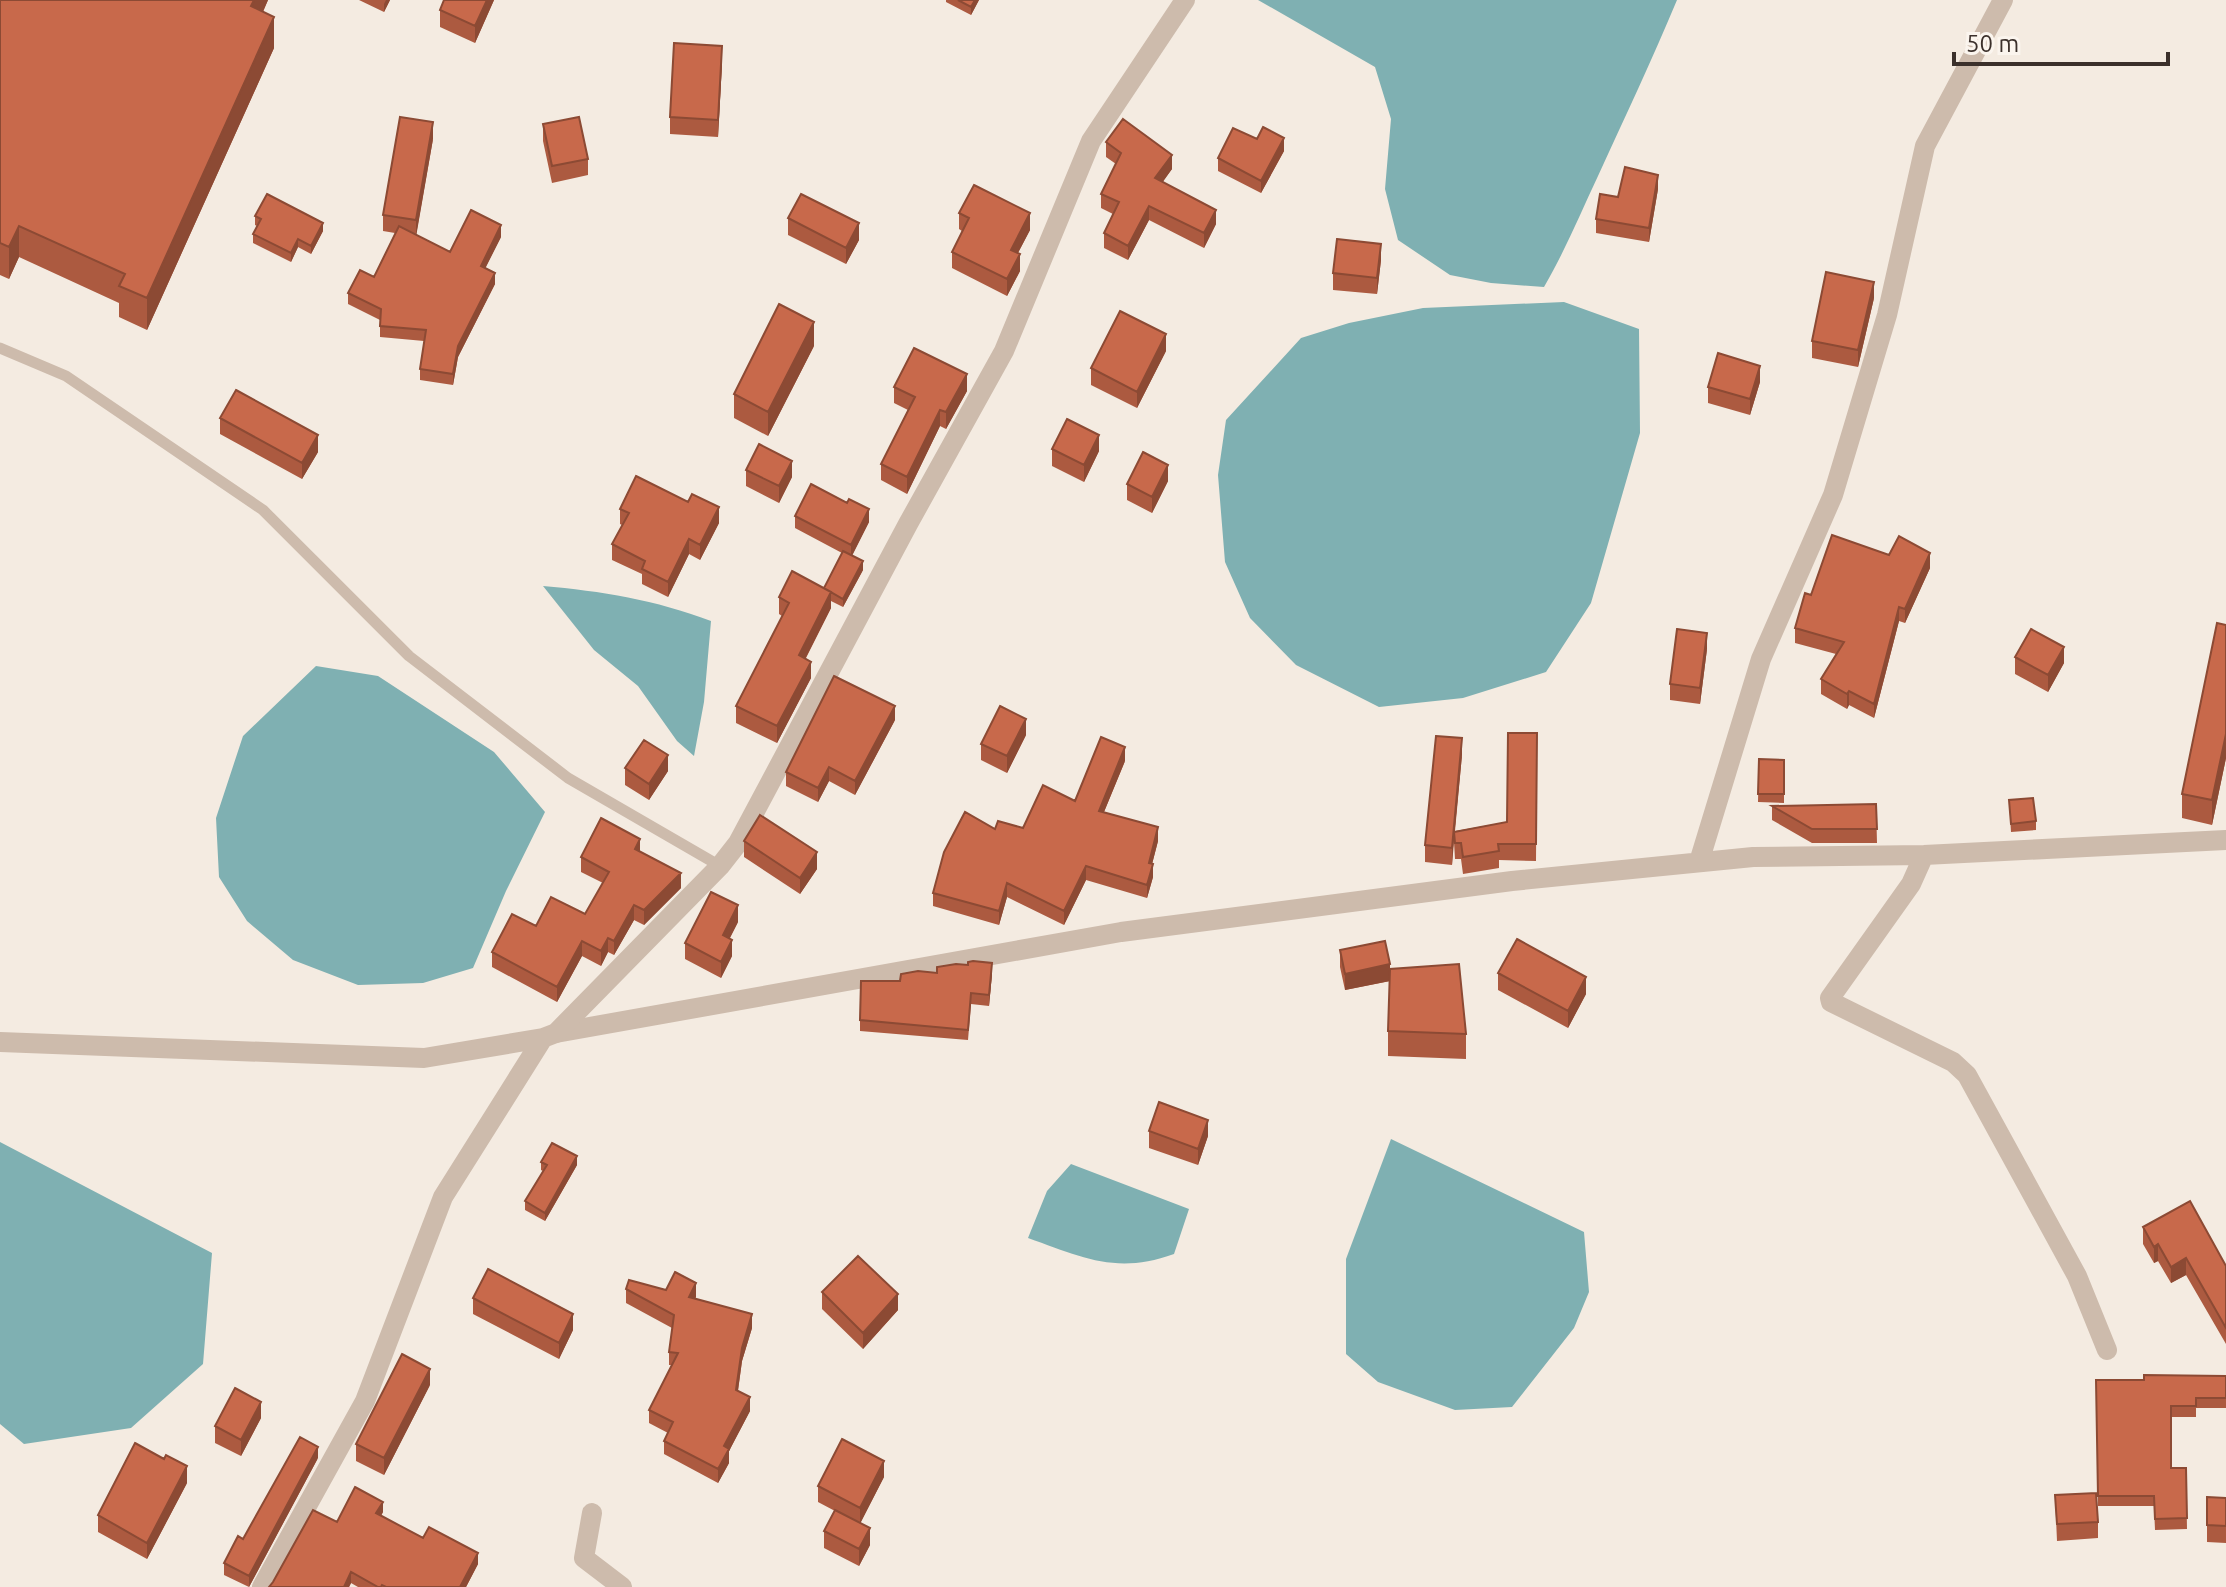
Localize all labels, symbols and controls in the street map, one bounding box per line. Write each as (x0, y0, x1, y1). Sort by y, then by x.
scale bar (1954, 16, 2168, 66)
text: 50 m (1966, 30, 2019, 57)

